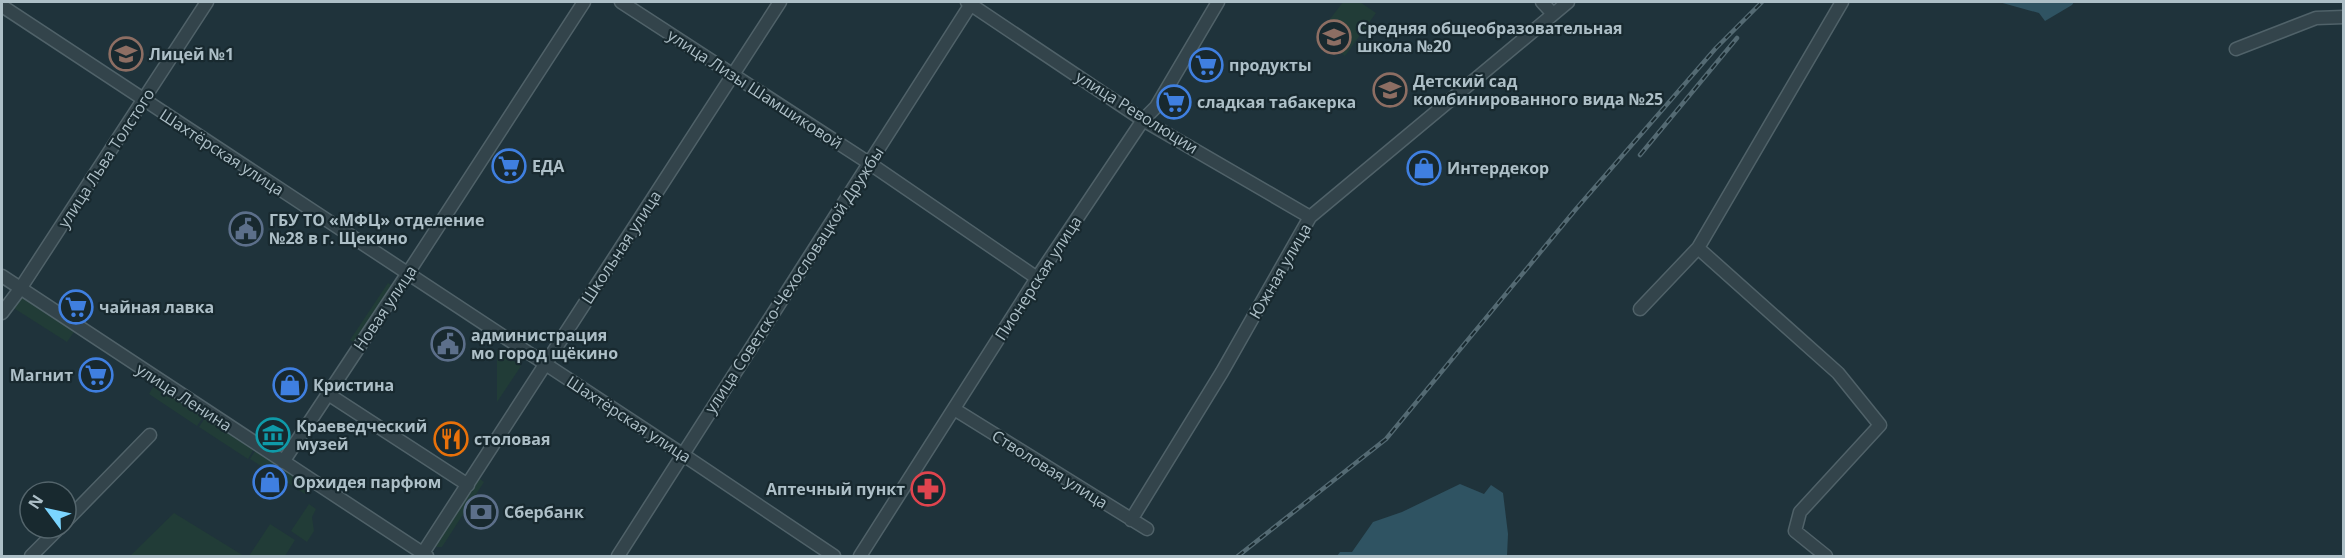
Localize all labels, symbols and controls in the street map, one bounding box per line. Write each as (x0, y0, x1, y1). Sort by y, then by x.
place label: Средняя общеобразовательная школа №20 (1357, 17, 1623, 57)
school or university icon: Средняя общеобразовательная школа №20 (1316, 19, 1352, 55)
street label: улица Лизы Шамшиковой (663, 24, 847, 154)
school or university icon: Лицей №1 (108, 36, 144, 72)
place label: Лицей №1 (149, 43, 234, 65)
supermarket icon: продукты (1188, 47, 1224, 83)
place label: продукты (1229, 54, 1312, 76)
street label: улица Революции (1072, 65, 1202, 159)
place label: Детский сад комбинированного вида №25 (1413, 70, 1663, 110)
school or university icon: Детский сад комбинированного вида №25 (1372, 72, 1408, 108)
street label: улица Льва Толстого (53, 84, 159, 232)
supermarket icon: сладкая табакерка (1156, 84, 1192, 120)
place label: сладкая табакерка (1197, 91, 1356, 113)
street label: Шахтёрская улица (156, 104, 288, 200)
street label: улица Советско-Чехословацкой Дружбы (699, 142, 889, 418)
supermarket icon: ЕДА (491, 148, 527, 184)
shop icon: Интердекор (1406, 150, 1442, 186)
place label: ЕДА (532, 155, 565, 177)
place label: Интердекор (1447, 157, 1549, 179)
street label: Школьная улица (576, 186, 666, 308)
place label: ГБУ ТО «МФЦ» отделение №28 в г. Щекино (269, 209, 484, 249)
public building icon: ГБУ ТО «МФЦ» отделение №28 в г. Щекино (228, 211, 264, 247)
street label: Пионерская улица (989, 211, 1087, 345)
street label: Южная улица (1244, 219, 1316, 323)
street label: Новая улица (348, 261, 422, 355)
supermarket icon: чайная лавка (58, 289, 94, 325)
place label: чайная лавка (99, 296, 214, 318)
place label: администрация мо город щёкино (471, 324, 618, 364)
public building icon: администрация мо город щёкино (430, 326, 466, 362)
supermarket icon: Магнит (78, 357, 114, 393)
street label: улица Ленина (132, 358, 236, 436)
place label: Магнит (10, 364, 73, 386)
shop icon: Кристина (272, 367, 308, 403)
street label: Шахтёрская улица (563, 371, 695, 467)
place label: Кристина (313, 374, 394, 396)
place label: Краеведческий музей (296, 415, 427, 455)
museum icon: Краеведческий музей (255, 417, 291, 453)
restaurant icon: столовая (433, 421, 469, 457)
street label: Стволовая улица (988, 425, 1112, 513)
place label: столовая (474, 428, 550, 450)
shop icon: Орхидея парфюм (252, 464, 288, 500)
place label: Орхидея парфюм (293, 471, 441, 493)
pharmacy icon: Аптечный пункт (910, 471, 946, 507)
place label: Аптечный пункт (766, 478, 905, 500)
north arrow (18, 480, 78, 540)
text: N (23, 490, 48, 513)
bank icon: Сбербанк (463, 494, 499, 530)
place label: Сбербанк (504, 501, 584, 523)

